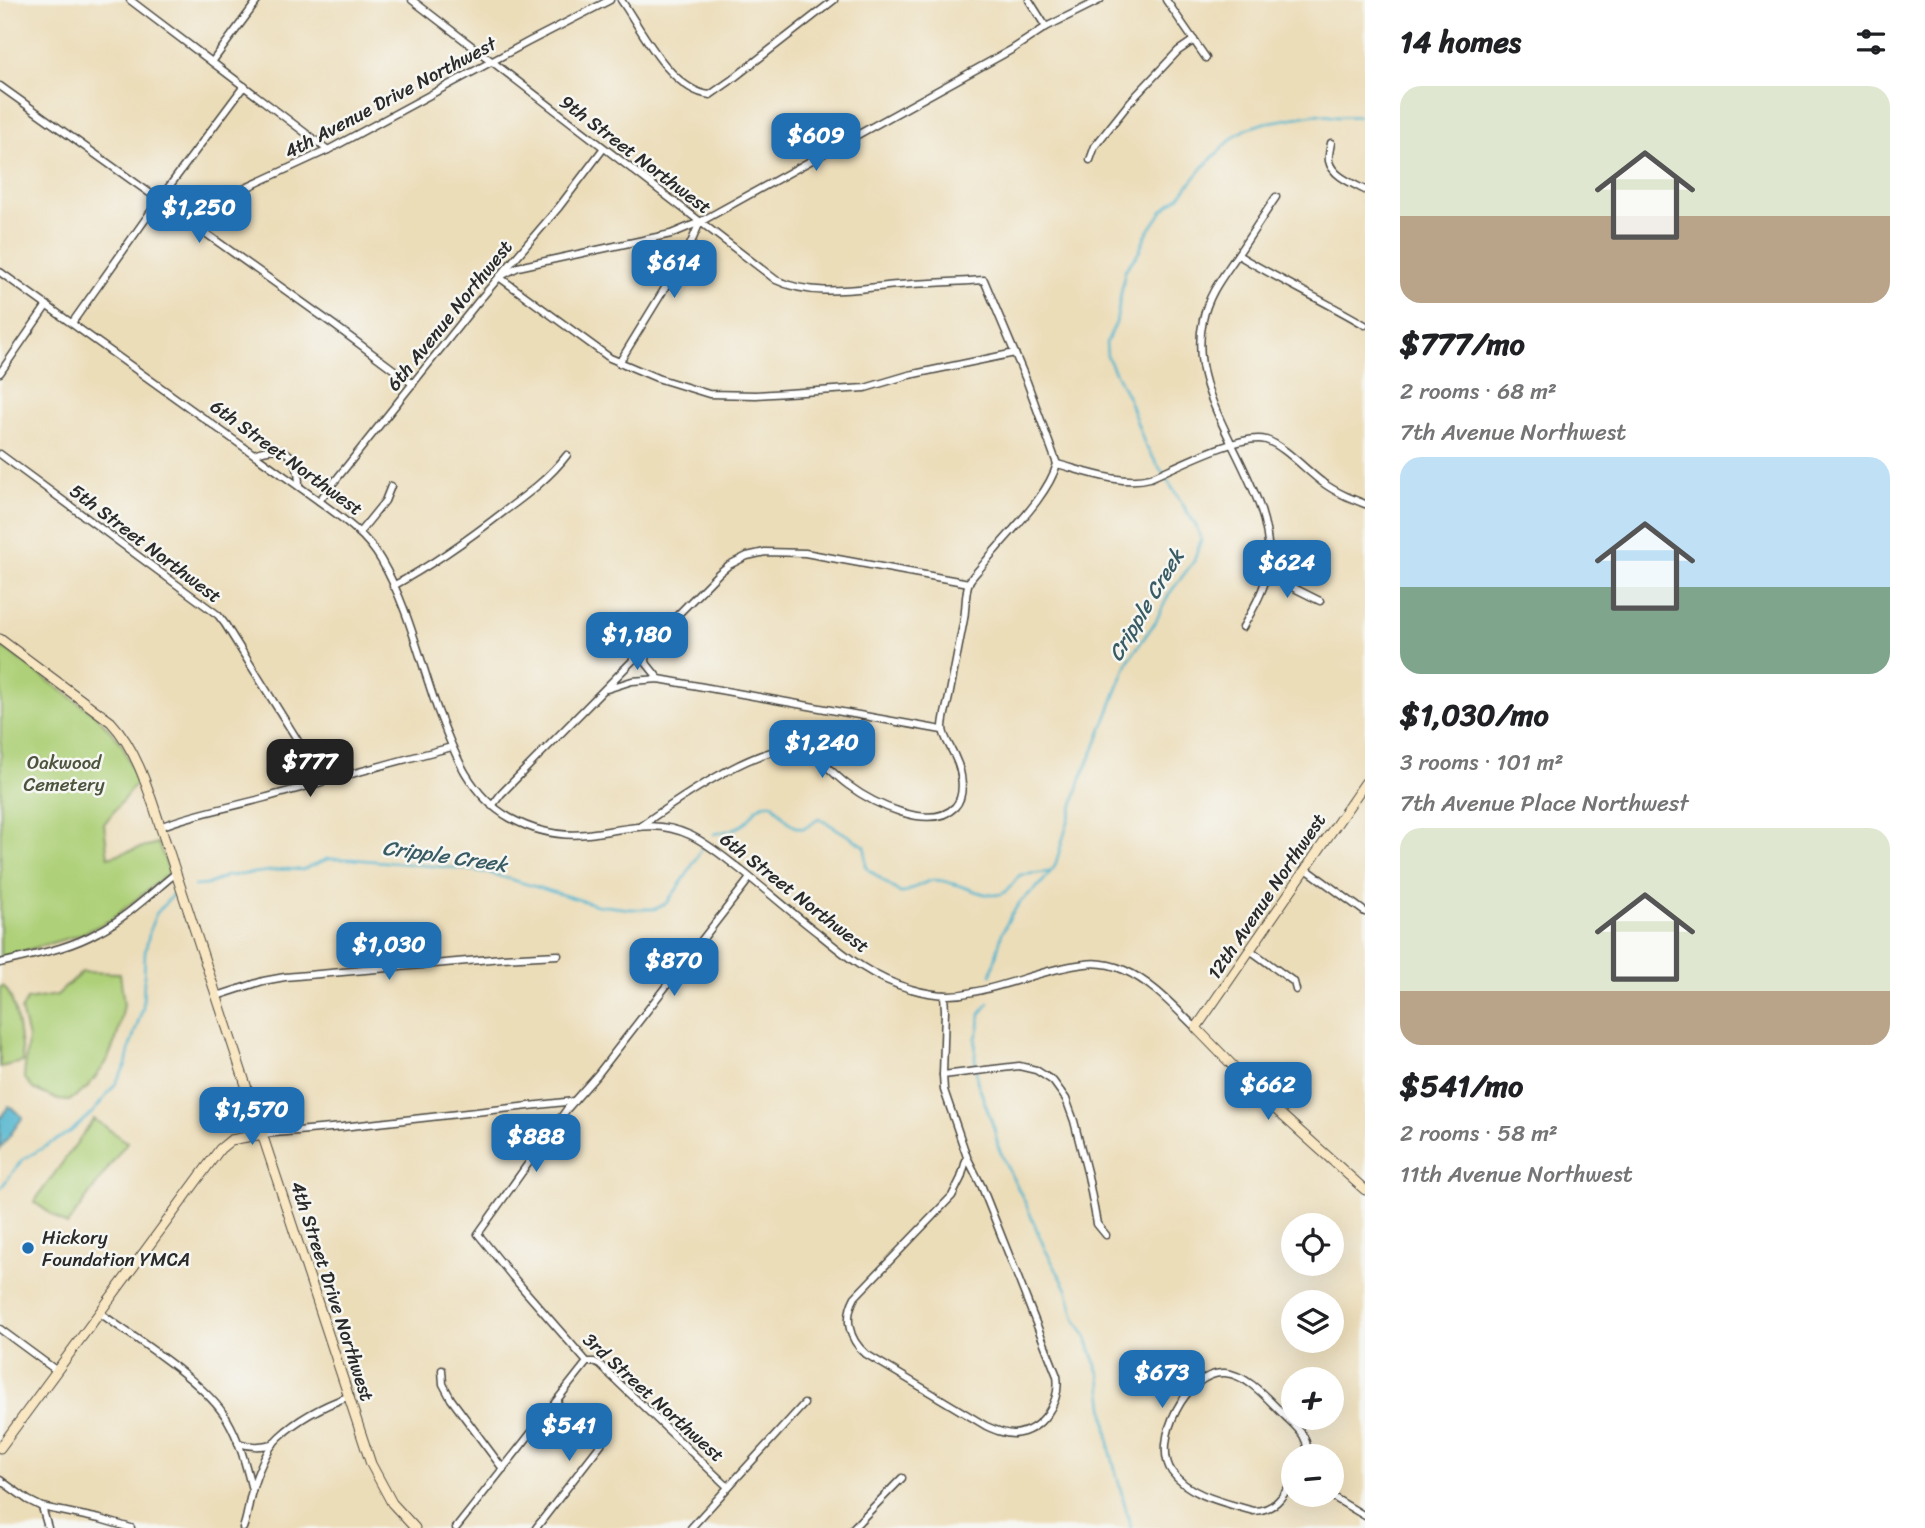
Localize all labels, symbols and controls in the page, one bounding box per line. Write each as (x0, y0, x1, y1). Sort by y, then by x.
text: 14 homes (1400, 15, 1521, 69)
icon: filters (1852, 23, 1890, 61)
street label: 4th Avenue Drive Northwest (278, 27, 504, 168)
street label: 9th Street Northwest (552, 86, 719, 223)
pin: $609 (775, 114, 857, 173)
text: $609 (787, 115, 845, 156)
icon: home (1582, 132, 1708, 258)
pin: $1,250 (142, 186, 256, 245)
text: $1,250 (162, 187, 236, 228)
street label: 6th Avenue Northwest (378, 232, 521, 398)
pin: $614 (633, 240, 715, 300)
text: $614 (648, 242, 700, 283)
text: $777/mo (1400, 317, 1525, 371)
text: 2 rooms · 68 m² (1400, 371, 1557, 412)
street label: 6th Street Northwest (203, 390, 370, 524)
text: 7th Avenue Northwest (1400, 412, 1626, 453)
street label: 5th Street Northwest (62, 475, 229, 612)
icon: home (1582, 503, 1708, 629)
water label: Cripple Creek (1097, 540, 1196, 669)
pin: $624 (1246, 540, 1328, 600)
text: $624 (1259, 542, 1315, 583)
pin: $1,180 (580, 612, 694, 672)
text: $1,180 (602, 614, 672, 655)
text: $1,030/mo (1400, 688, 1549, 742)
pin: $1,240 (765, 720, 879, 780)
text: $1,240 (785, 722, 859, 763)
pin: $777 (269, 740, 351, 799)
text: $777 (283, 741, 337, 782)
text: 3 rooms · 101 m² (1400, 742, 1564, 783)
park label: Oakwood Cemetery (23, 746, 105, 801)
text: 7th Avenue Place Northwest (1400, 783, 1689, 824)
street label: 12th Avenue Northwest (1198, 806, 1335, 986)
street label: 6th Street Northwest (713, 823, 877, 962)
water label: Cripple Creek (380, 828, 512, 884)
icon: home (1582, 874, 1708, 1000)
pin: $1,030 (332, 922, 446, 982)
text: $1,030 (352, 924, 426, 965)
pin: $870 (633, 939, 715, 998)
text: $870 (645, 940, 703, 981)
text: $541/mo (1400, 1059, 1523, 1113)
pin: $662 (1227, 1062, 1309, 1122)
text: $662 (1241, 1064, 1295, 1105)
pin: $1,570 (195, 1088, 309, 1147)
text: $1,570 (215, 1089, 289, 1130)
text: 2 rooms · 58 m² (1400, 1113, 1558, 1154)
pin: $888 (495, 1114, 577, 1174)
text: $888 (507, 1116, 565, 1157)
text: 11th Avenue Northwest (1400, 1154, 1633, 1195)
street label: 4th Street Drive Northwest (281, 1177, 384, 1406)
map controls (1281, 1213, 1344, 1507)
button: locate (1281, 1213, 1344, 1276)
place label: Hickory Foundation YMCA (42, 1221, 190, 1276)
marker: Hickory Foundation YMCA (20, 1240, 36, 1256)
button: layers (1281, 1290, 1344, 1353)
street label: 3rd Street Northwest (575, 1324, 732, 1470)
pin: $673 (1121, 1350, 1203, 1410)
text: $673 (1135, 1352, 1189, 1393)
button: + (1281, 1367, 1344, 1430)
pin: $541 (528, 1404, 610, 1463)
text: $541 (542, 1405, 596, 1446)
button: − (1281, 1444, 1344, 1507)

